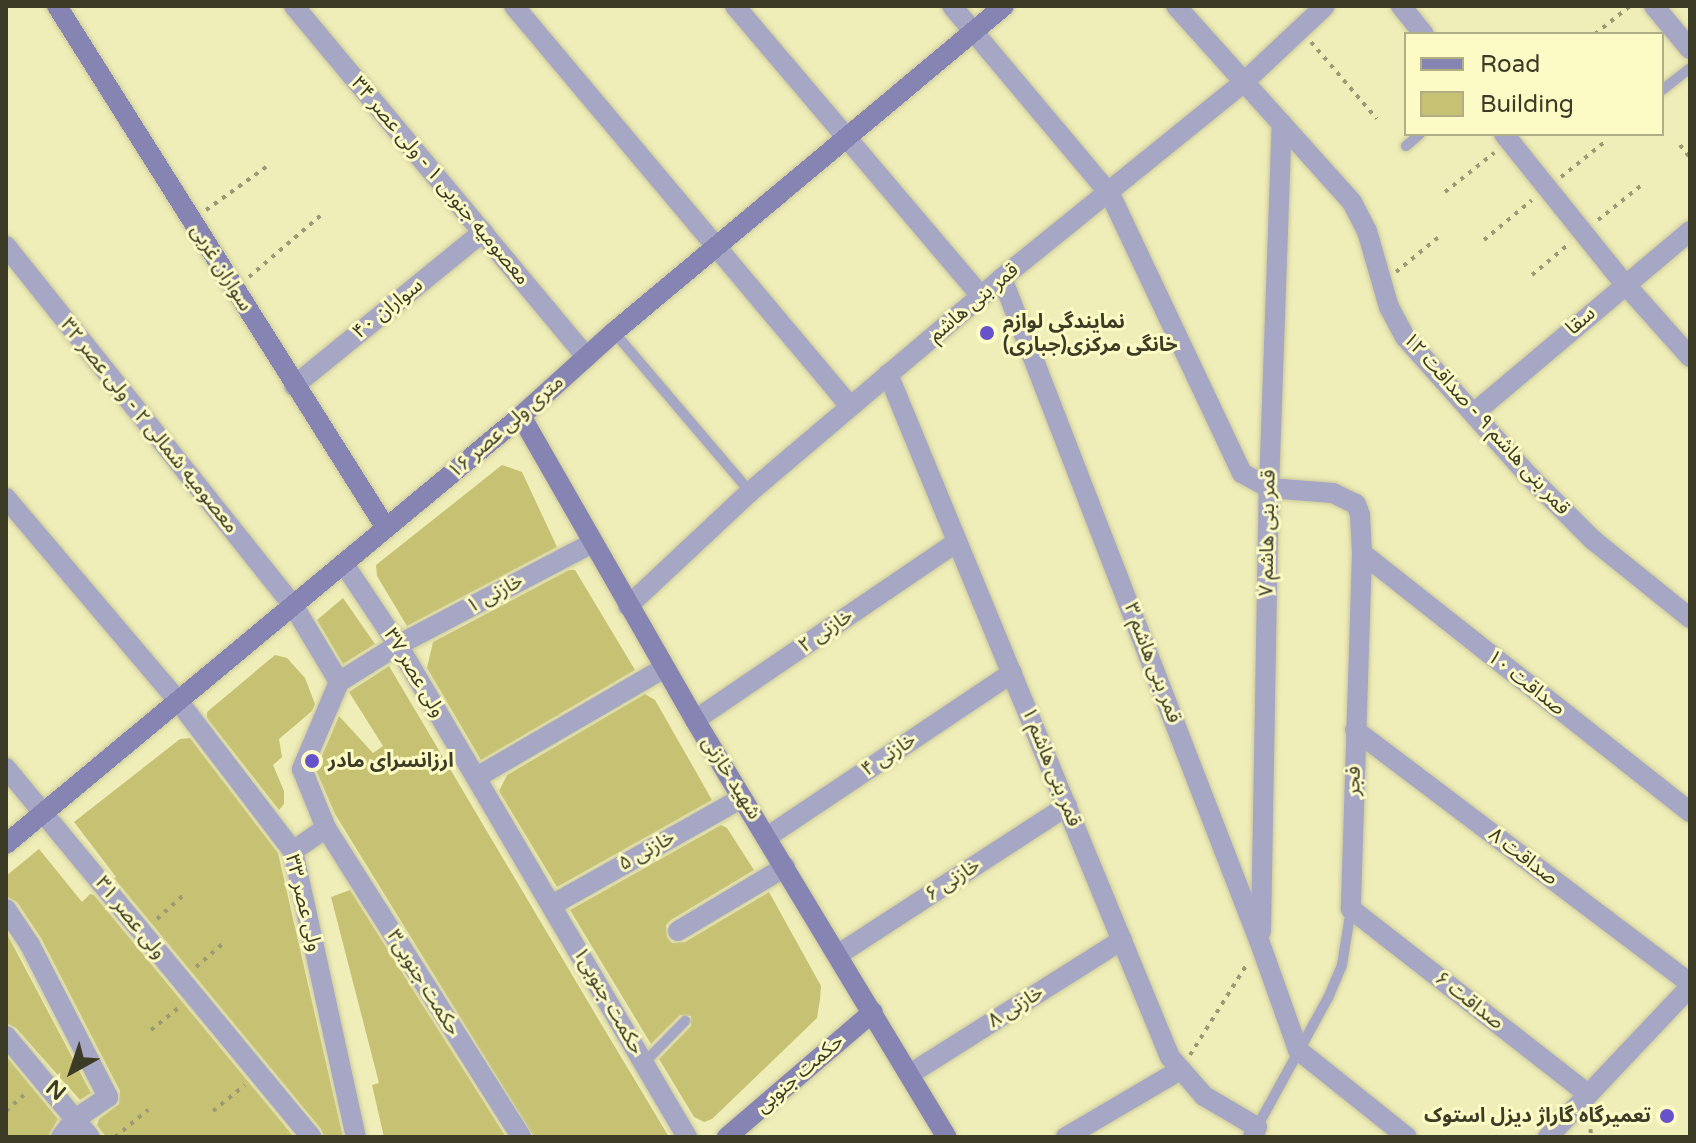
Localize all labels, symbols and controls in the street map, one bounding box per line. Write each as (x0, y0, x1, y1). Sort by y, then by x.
legend (1404, 32, 1664, 136)
text: Road (1480, 50, 1540, 79)
street label: معصومیه جنوبی ۱ - ولی عصر ۳۴ (346, 72, 534, 290)
text: Building (1480, 90, 1574, 119)
street label: سواران غربی (185, 220, 257, 316)
street label: قمر بنی هاشم (924, 258, 1024, 348)
street label: سواران ۴۰ (348, 273, 428, 345)
street label: سقا (1561, 302, 1601, 340)
place label: نمایندگی لوازم خانگی مرکزی(جباری) (1003, 310, 1178, 357)
street label: معصومیه شمالی ۲ - ولی عصر ۳۲ (55, 314, 243, 538)
marker: نمایندگی لوازم خانگی مرکزی(جباری) (978, 324, 996, 342)
street label: قمر بنی هاشم ۹ - صداقت ۱۲ (1398, 328, 1574, 520)
street label: ۱۶ متری ولی عصر (443, 370, 569, 484)
street label: قمر بنی هاشم ۷ (1255, 469, 1281, 597)
street label: خازنی ۱ (462, 569, 528, 619)
street label: قمر بنی هاشم ۳ (1118, 600, 1186, 726)
street label: خازنی ۲ (794, 604, 858, 658)
street label: ولی عصر ۳۷ (378, 624, 450, 722)
street label: صداقت ۱۰ (1482, 645, 1570, 721)
street label: قمر بنی هاشم ۱ (1016, 704, 1086, 830)
street label: خازنی ۴ (857, 728, 921, 782)
street label: شهید خازنی (696, 732, 766, 824)
place label: ارزانسرای مادر (328, 749, 454, 773)
marker: ارزانسرای مادر (303, 752, 321, 770)
street label: فجر (1342, 766, 1366, 796)
street label: صداقت ۸ (1483, 823, 1563, 891)
street label: خازنی ۵ (614, 826, 680, 876)
street label: ولی عصر ۳۳ (279, 852, 327, 954)
street label: خازنی ۶ (921, 853, 985, 907)
street label: ولی عصر ۳۱ (89, 872, 171, 964)
street label: حکمت جنوبی۳ (381, 926, 465, 1040)
street label: حکمت جنوبی۱ (568, 943, 648, 1059)
street label: صداقت ۶ (1430, 967, 1508, 1035)
street label: خازنی ۸ (984, 981, 1048, 1033)
street label: حکمت جنوبی (751, 1029, 849, 1119)
north arrow (32, 1031, 112, 1111)
text: N (41, 1074, 72, 1105)
place label: تعمیرگاه گاراژ دیزل استوک (1424, 1104, 1651, 1128)
marker: تعمیرگاه گاراژ دیزل استوک (1658, 1107, 1676, 1125)

